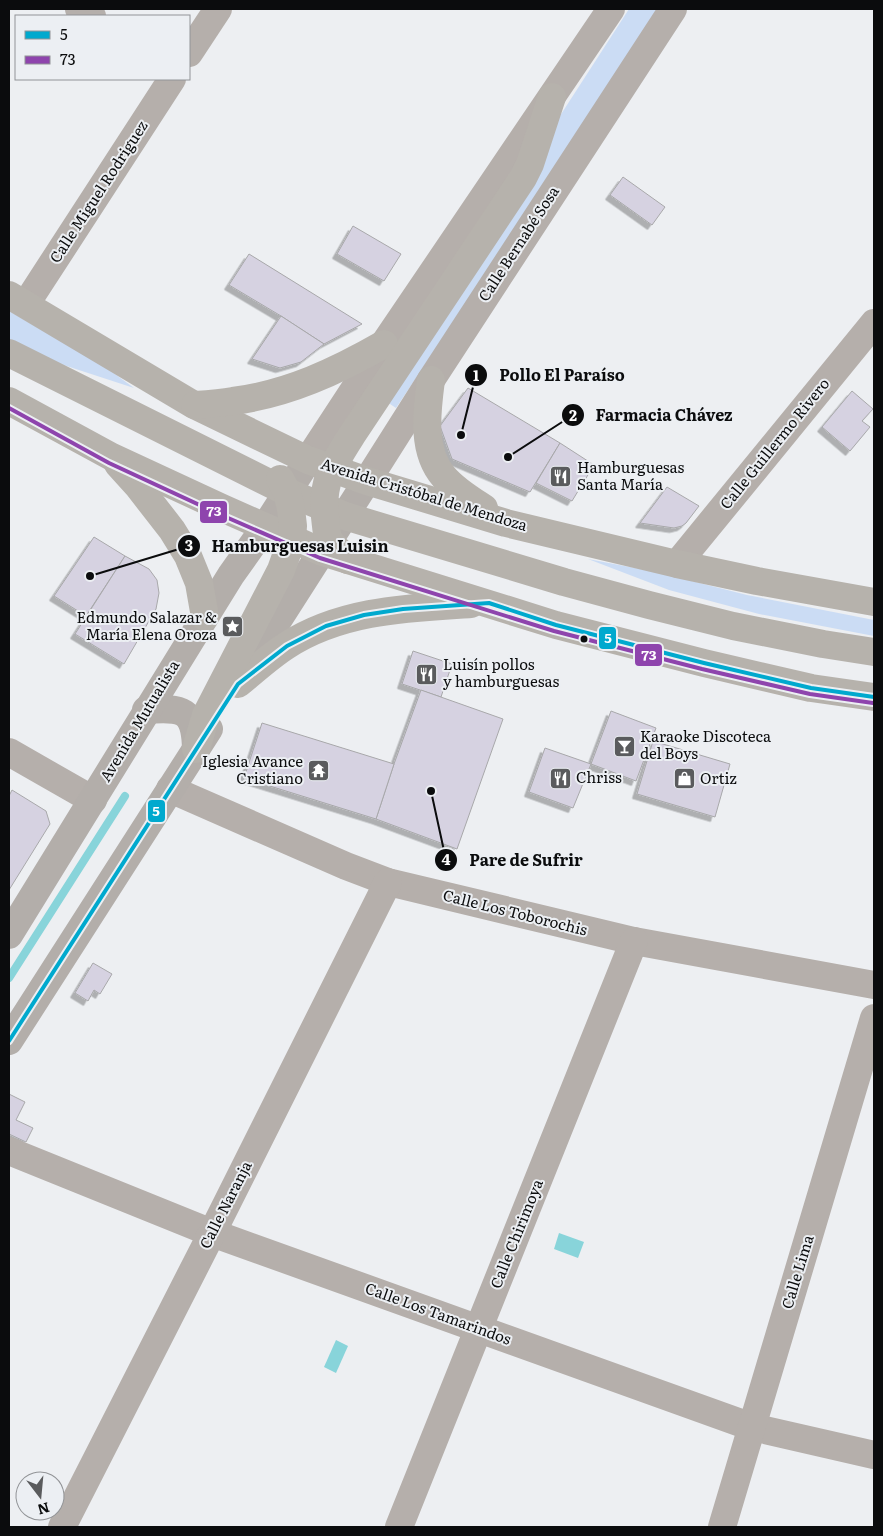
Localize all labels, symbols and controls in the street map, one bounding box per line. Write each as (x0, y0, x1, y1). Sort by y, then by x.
legend (15, 15, 190, 80)
text: 5 (60, 22, 68, 45)
text: 73 (60, 47, 76, 70)
street label: Calle Miguel Rodriguez (43, 115, 153, 267)
street label: Calle Bernabé Sosa (472, 180, 564, 305)
callout: Pollo El Paraíso (464, 360, 634, 391)
text: Pollo El Paraíso (499, 362, 625, 386)
text: 1 (473, 363, 479, 386)
street label: Calle Guillermo Rivero (714, 372, 834, 514)
callout: Farmacia Chávez (560, 400, 742, 431)
text: Farmacia Chávez (595, 402, 733, 426)
text: 2 (569, 403, 577, 426)
street label: Avenida Cristóbal de Mendoza (318, 451, 531, 536)
place label: Hamburguesas Santa María (577, 455, 684, 495)
restaurant icon: Hamburguesas Santa María (549, 465, 573, 489)
line badge: 73 (199, 500, 228, 524)
text: 73 (206, 500, 222, 520)
callout: Hamburguesas Luisin (176, 531, 398, 562)
text: 3 (185, 533, 193, 556)
text: Hamburguesas Luisin (211, 533, 389, 557)
place label: Edmundo Salazar & María Elena Oroza (77, 605, 218, 645)
place icon: Edmundo Salazar & María Elena Oroza (221, 615, 245, 639)
line badge: 5 (598, 626, 617, 650)
text: 5 (604, 627, 612, 647)
unlabelled marker (579, 634, 589, 644)
line badge: 73 (634, 643, 663, 667)
text: 73 (641, 644, 657, 664)
place label: Luisín pollos y hamburguesas (443, 652, 559, 692)
street label: Avenida Mutualista (93, 654, 185, 786)
restaurant icon: Luisín pollos y hamburguesas (415, 662, 439, 686)
place label: Karaoke Discoteca del Boys (640, 724, 772, 764)
bar icon: Karaoke Discoteca del Boys (612, 734, 636, 758)
place label: Iglesia Avance Cristiano (202, 749, 303, 789)
temple icon: Iglesia Avance Cristiano (307, 759, 331, 783)
place label: Chriss (576, 765, 622, 788)
restaurant icon: Chriss (548, 766, 572, 790)
place label: Ortiz (700, 766, 737, 789)
shop icon: Ortiz (672, 767, 696, 791)
line badge: 5 (147, 799, 166, 823)
text: 5 (152, 800, 160, 820)
callout: Pare de Sufrir (434, 845, 592, 876)
text: 4 (441, 847, 451, 870)
text: Pare de Sufrir (469, 847, 583, 871)
street label: Calle Los Toborochis (441, 882, 590, 941)
street label: Calle Naranja (193, 1155, 257, 1252)
street label: Calle Chirimoya (483, 1175, 548, 1292)
street label: Calle Lima (774, 1231, 819, 1311)
street label: Calle Los Tamarindos (362, 1275, 515, 1350)
north arrow (15, 1471, 65, 1521)
text: N (35, 1498, 52, 1521)

